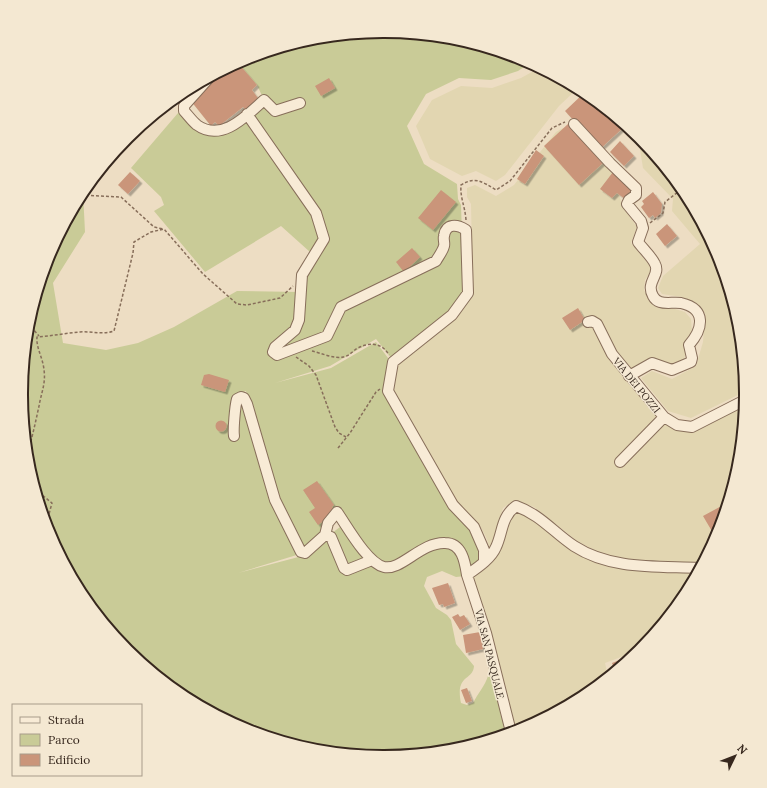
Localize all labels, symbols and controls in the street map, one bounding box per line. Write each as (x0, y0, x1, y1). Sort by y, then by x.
street label: VIA DEI POZZI (610, 354, 663, 416)
street label: VIA SAN PASQUALE (472, 607, 507, 700)
legend (12, 704, 142, 776)
text: Strada (48, 712, 84, 727)
text: Parco (48, 732, 80, 747)
north arrow (715, 736, 755, 776)
text: N (734, 741, 751, 757)
text: Edificio (48, 752, 90, 767)

